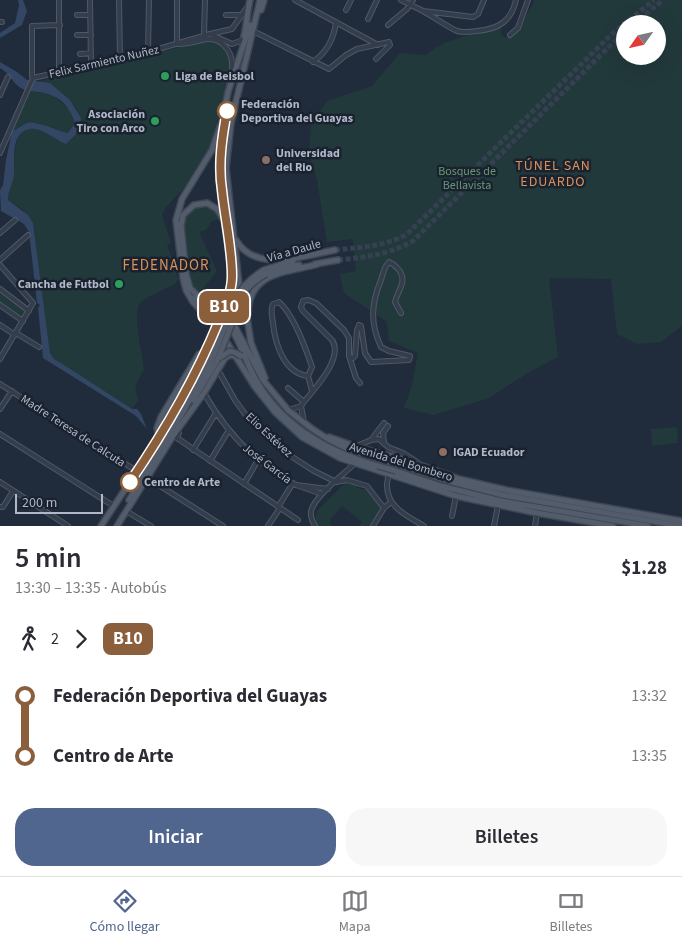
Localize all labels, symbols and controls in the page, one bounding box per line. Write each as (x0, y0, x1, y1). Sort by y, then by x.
north arrow (616, 15, 666, 65)
map controls (616, 15, 666, 65)
street label: Felix Sarmiento Nuñez (47, 41, 161, 83)
place label: Liga de Beisbol (175, 68, 255, 85)
marker: Liga de Beisbol (159, 70, 171, 82)
place label: Federación Deportiva del Guayas (241, 96, 353, 127)
marker: Federación Deportiva del Guayas (217, 101, 237, 121)
place label: Asociación Tiro con Arco (77, 106, 145, 137)
marker: Asociación Tiro con Arco (149, 115, 161, 127)
place label: Universidad del Rio (276, 145, 340, 176)
marker: Universidad del Rio (260, 154, 272, 166)
district label: TÚNEL SAN EDUARDO (515, 156, 591, 192)
park label: Bosques de Bellavista (438, 163, 496, 194)
street label: Vía a Daule (265, 235, 323, 267)
district label: FEDENADOR (122, 255, 210, 276)
place label: Cancha de Futbol (18, 276, 110, 293)
marker: Cancha de Futbol (113, 278, 125, 290)
line badge: B10 (195, 291, 253, 323)
text: B10 (209, 294, 239, 319)
street label: Madre Teresa de Calcuta (17, 391, 129, 471)
street label: Elio Estévez (242, 409, 296, 461)
street label: Avenida del Bombero (347, 438, 455, 486)
street label: José García (239, 440, 295, 488)
place label: IGAD Ecuador (453, 444, 525, 461)
marker: IGAD Ecuador (437, 446, 449, 458)
marker: Centro de Arte (120, 472, 140, 492)
place label: Centro de Arte (144, 474, 220, 491)
scale bar (15, 491, 102, 514)
text: 200 m (22, 493, 57, 513)
text: 5 min (15, 538, 82, 578)
text: $1.28 (621, 555, 667, 582)
text: 13:30 – 13:35 · Autobús (15, 577, 166, 599)
icon: walk (15, 625, 43, 653)
icon: forward (67, 625, 95, 653)
text: B10 (113, 626, 143, 651)
text: 2 (51, 628, 59, 650)
text: Federación Deportiva del Guayas (53, 683, 327, 710)
text: 13:32 (631, 685, 667, 707)
text: Centro de Arte (53, 743, 174, 770)
text: 13:35 (631, 745, 667, 767)
button: Iniciar (15, 808, 336, 866)
button: Billetes (346, 808, 667, 866)
tab: Cómo llegar (89, 887, 160, 937)
tab: Mapa (339, 887, 371, 937)
tab: Billetes (550, 887, 593, 937)

